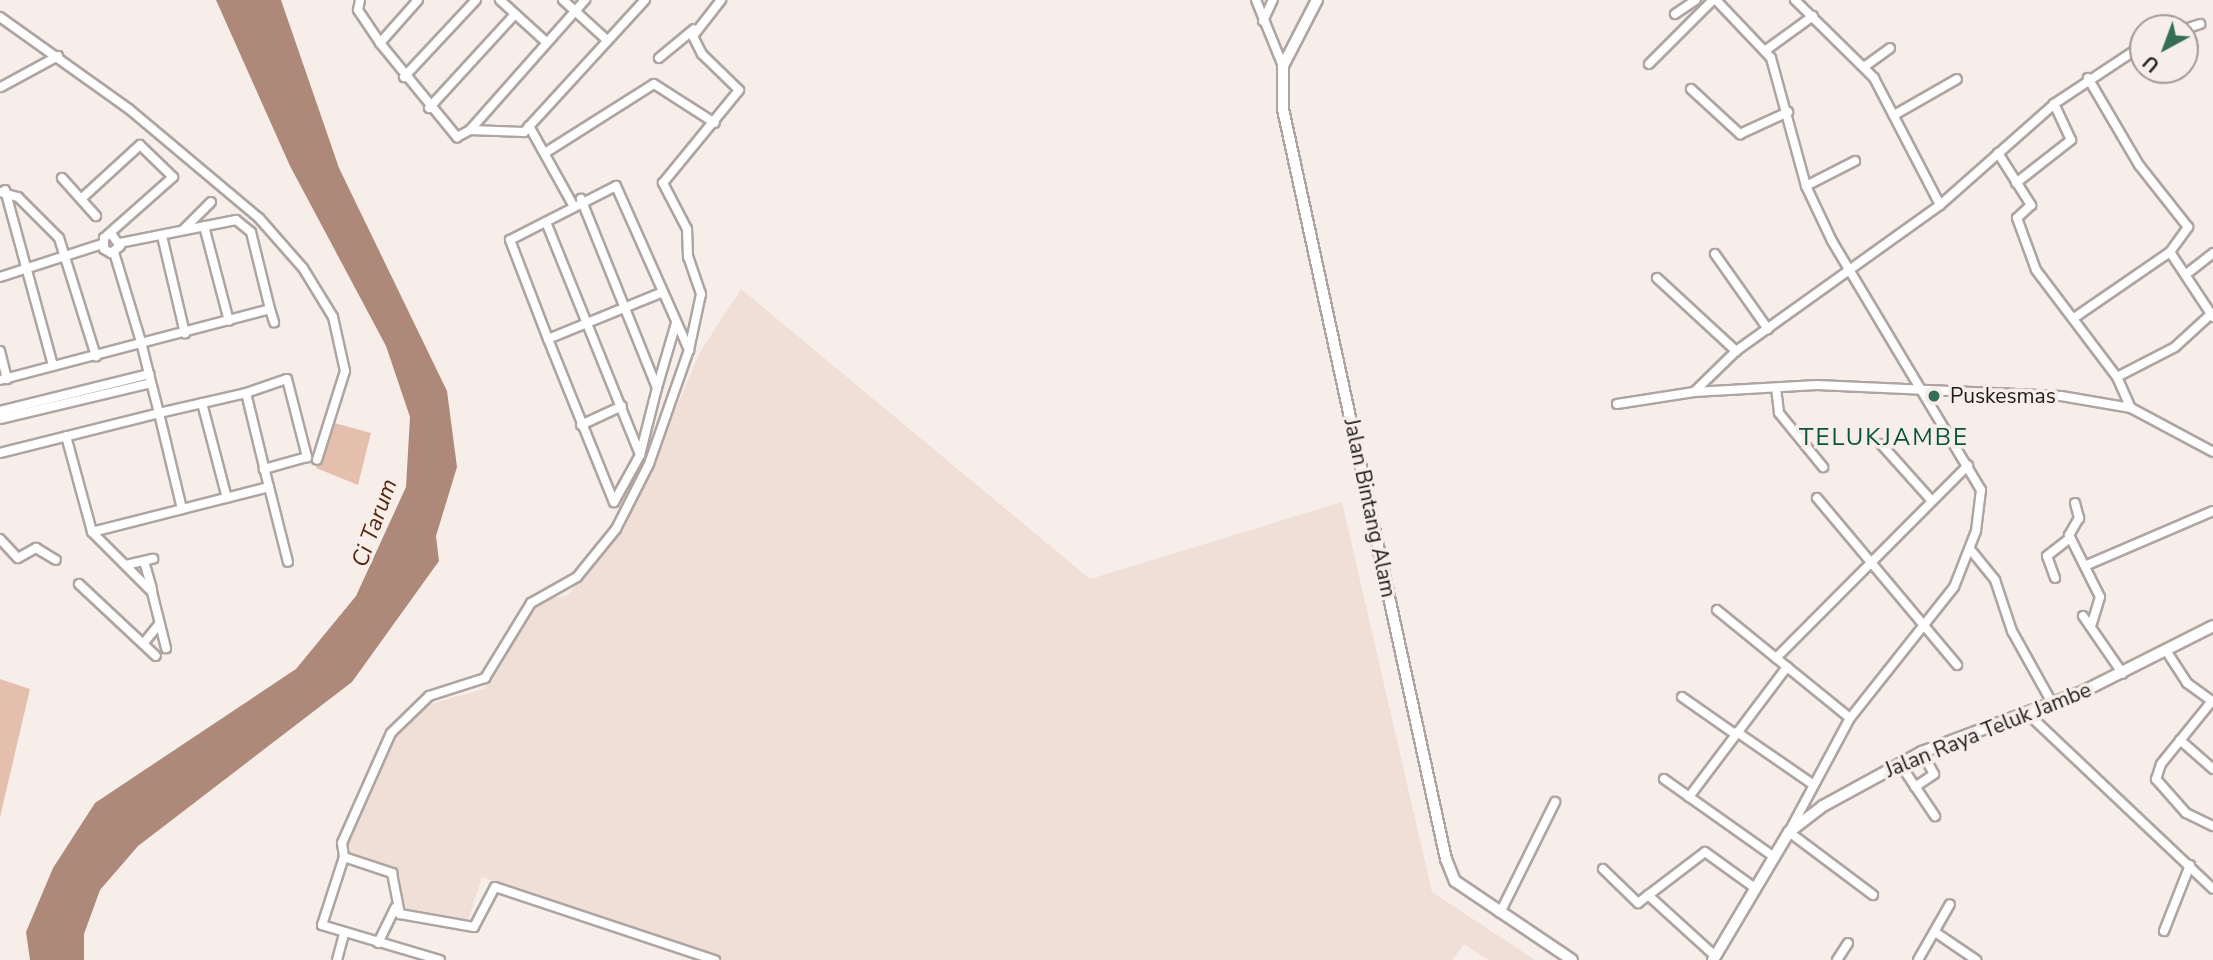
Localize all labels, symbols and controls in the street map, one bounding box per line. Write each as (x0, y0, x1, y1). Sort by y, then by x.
north arrow (2129, 14, 2199, 84)
text: U (2138, 49, 2165, 78)
place label: Puskesmas (1950, 383, 2056, 409)
marker: Puskesmas (1924, 386, 1944, 406)
street label: Jalan Bintang Alam (1339, 416, 1401, 600)
district label: TELUKJAMBE (1800, 424, 1968, 452)
water label: Ci Tarum (346, 475, 404, 571)
street label: Jalan Raya Teluk Jambe (1881, 677, 2095, 783)

